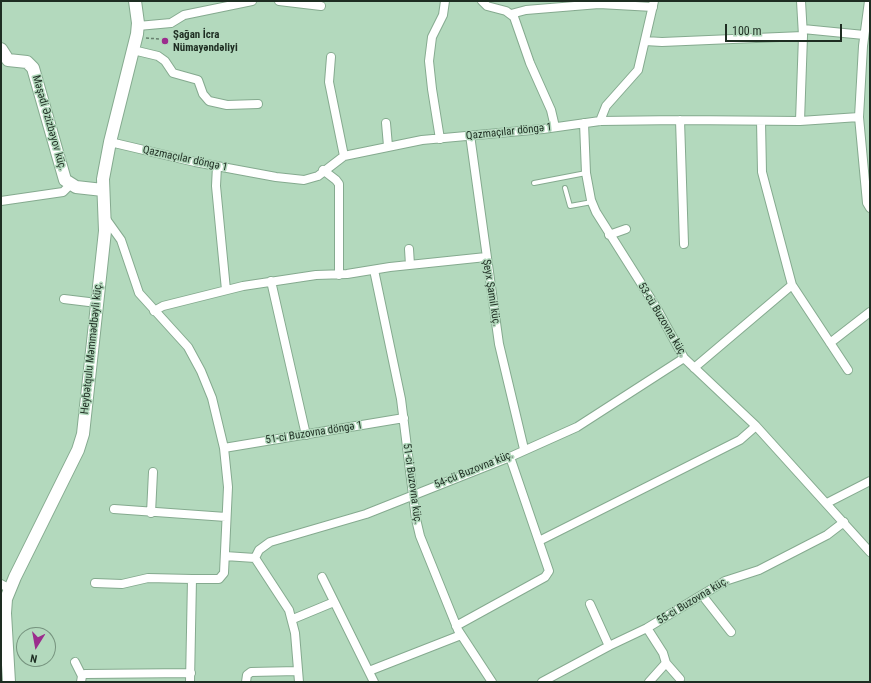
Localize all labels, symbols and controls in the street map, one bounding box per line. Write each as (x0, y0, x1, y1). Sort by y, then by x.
scale bar (727, 16, 844, 42)
text: 100 m (732, 24, 762, 38)
place label: Şağan İcra Nümayəndəliyi (173, 28, 238, 54)
marker: Şağan İcra Nümayəndəliyi (160, 36, 170, 46)
street label: Məşədi Əzizbəyov küç. (29, 74, 69, 172)
street label: Qazmaçılar döngə 1 (465, 121, 553, 143)
street label: Qazmaçılar döngə 1 (141, 144, 229, 174)
street label: Şeyx Şamil küç. (479, 258, 503, 328)
street label: Heybətqulu Məmmədbəyli küç. (78, 281, 106, 415)
street label: 53-cü Buzovna küç. (635, 281, 689, 359)
street label: 51-ci Buzovna döngə 1 (265, 419, 363, 447)
street label: 51-ci Buzovna küç. (400, 443, 424, 525)
street label: 54-cü Buzovna küç. (433, 448, 515, 492)
street label: 55-ci Buzovna küç. (655, 574, 731, 628)
north arrow (16, 627, 56, 667)
text: N (29, 651, 38, 665)

